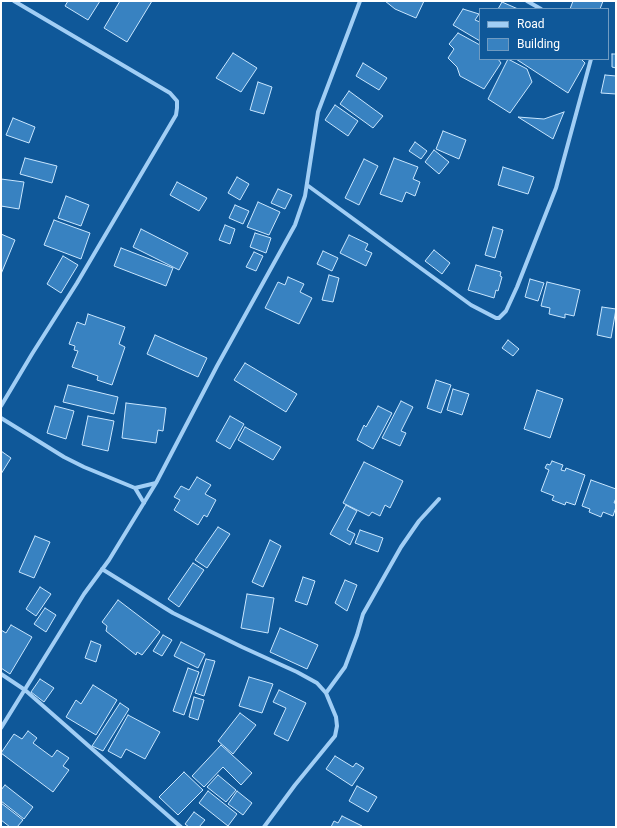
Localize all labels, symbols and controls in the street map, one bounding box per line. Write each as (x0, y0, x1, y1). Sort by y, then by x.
legend (479, 8, 609, 60)
text: Road (517, 17, 545, 31)
text: Building (517, 37, 560, 51)

